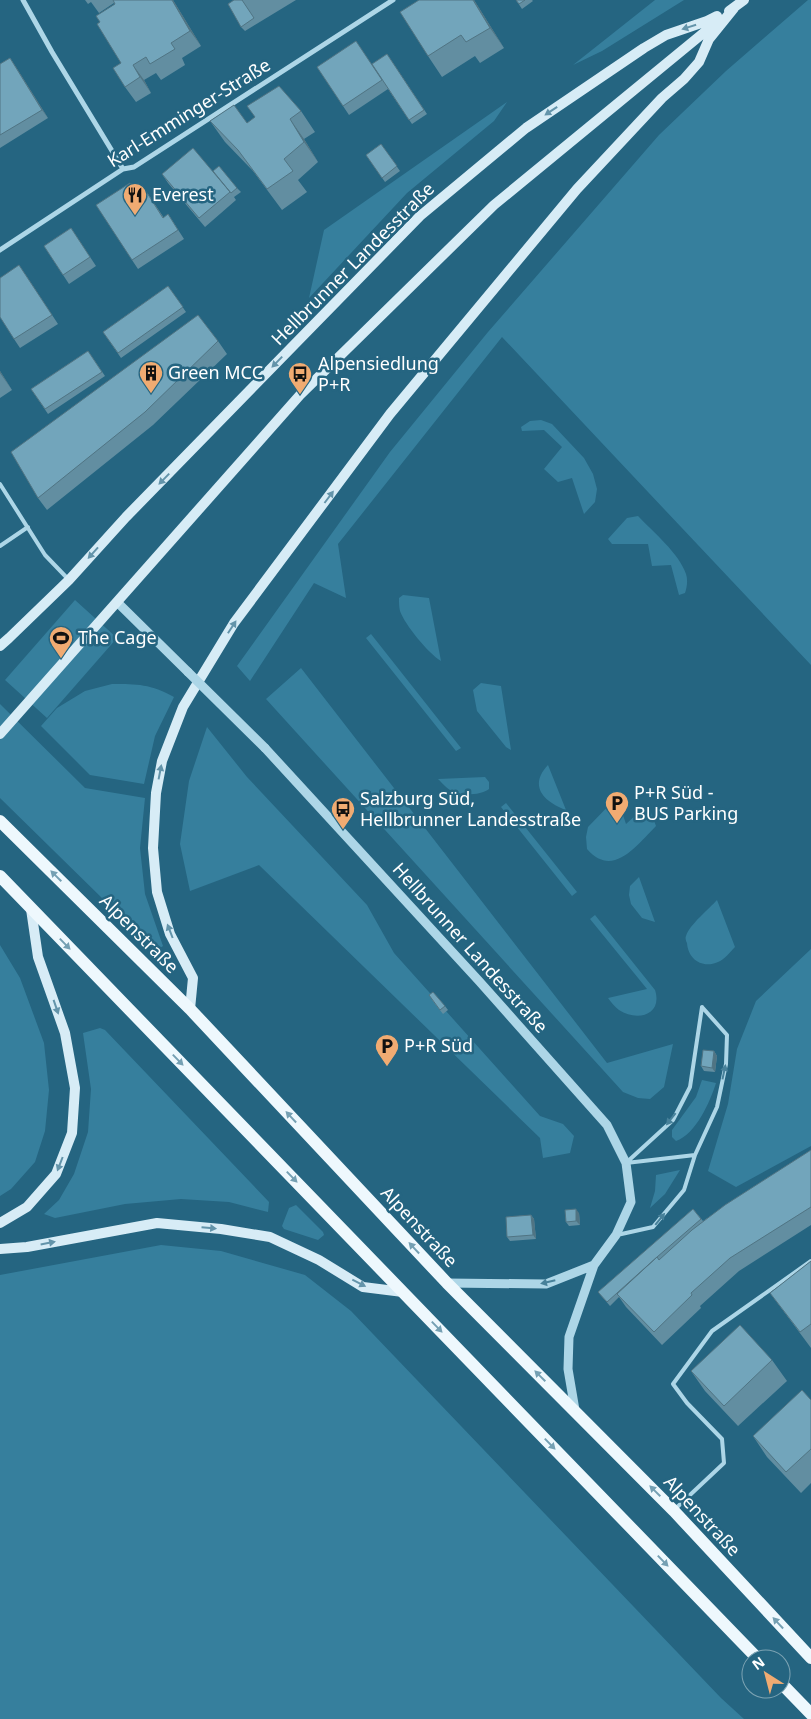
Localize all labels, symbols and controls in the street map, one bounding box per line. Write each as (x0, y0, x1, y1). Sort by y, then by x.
one-way arrow (682, 24, 697, 32)
street label: Karl-Emminger-Straße (102, 52, 275, 172)
one-way arrow (544, 106, 558, 116)
street label: Hellbrunner Landesstraße (266, 177, 439, 350)
restaurant icon: Everest (122, 182, 148, 216)
place label: Everest (152, 182, 214, 206)
place label: Alpensiedlung P+R (318, 351, 439, 396)
one-way arrow (271, 356, 283, 368)
building icon: Green MCC (138, 360, 164, 394)
place label: Green MCC (168, 360, 263, 384)
bus stop icon: Alpensiedlung P+R (287, 361, 313, 395)
one-way arrow (158, 472, 170, 484)
one-way arrow (323, 491, 334, 504)
one-way arrow (88, 546, 99, 559)
one-way arrow (228, 621, 237, 634)
sports icon: The Cage (48, 625, 74, 659)
place label: The Cage (78, 625, 157, 649)
one-way arrow (156, 764, 164, 779)
place label: P+R Süd - BUS Parking (634, 780, 738, 825)
place label: Salzburg Süd, Hellbrunner Landesstraße (360, 786, 581, 831)
parking icon: P+R Süd - BUS Parking (604, 790, 630, 824)
bus stop icon: Salzburg Süd, Hellbrunner Landesstraße (330, 796, 356, 830)
street label: Hellbrunner Landesstraße (388, 857, 554, 1038)
one-way arrow (51, 871, 63, 883)
street label: Alpenstraße (95, 889, 184, 978)
one-way arrow (166, 923, 174, 938)
one-way arrow (59, 938, 71, 950)
one-way arrow (53, 999, 60, 1014)
parking icon: P+R Süd (374, 1033, 400, 1067)
place label: P+R Süd (404, 1033, 473, 1057)
one-way arrow (172, 1054, 184, 1066)
one-way arrow (721, 1063, 729, 1079)
one-way arrow (285, 1111, 297, 1123)
one-way arrow (666, 1112, 676, 1126)
one-way arrow (56, 1157, 63, 1172)
one-way arrow (285, 1171, 297, 1183)
street label: Alpenstraße (376, 1181, 463, 1272)
one-way arrow (655, 1212, 666, 1225)
one-way arrow (201, 1224, 217, 1232)
one-way arrow (41, 1239, 57, 1247)
one-way arrow (408, 1242, 420, 1254)
one-way arrow (540, 1278, 555, 1286)
one-way arrow (351, 1279, 366, 1288)
one-way arrow (431, 1321, 443, 1333)
one-way arrow (535, 1370, 547, 1382)
one-way arrow (544, 1438, 556, 1450)
street label: Alpenstraße (659, 1470, 746, 1561)
one-way arrow (649, 1485, 661, 1497)
one-way arrow (657, 1554, 669, 1566)
one-way arrow (772, 1617, 784, 1629)
north arrow (741, 1649, 791, 1699)
text: N (748, 1652, 768, 1674)

